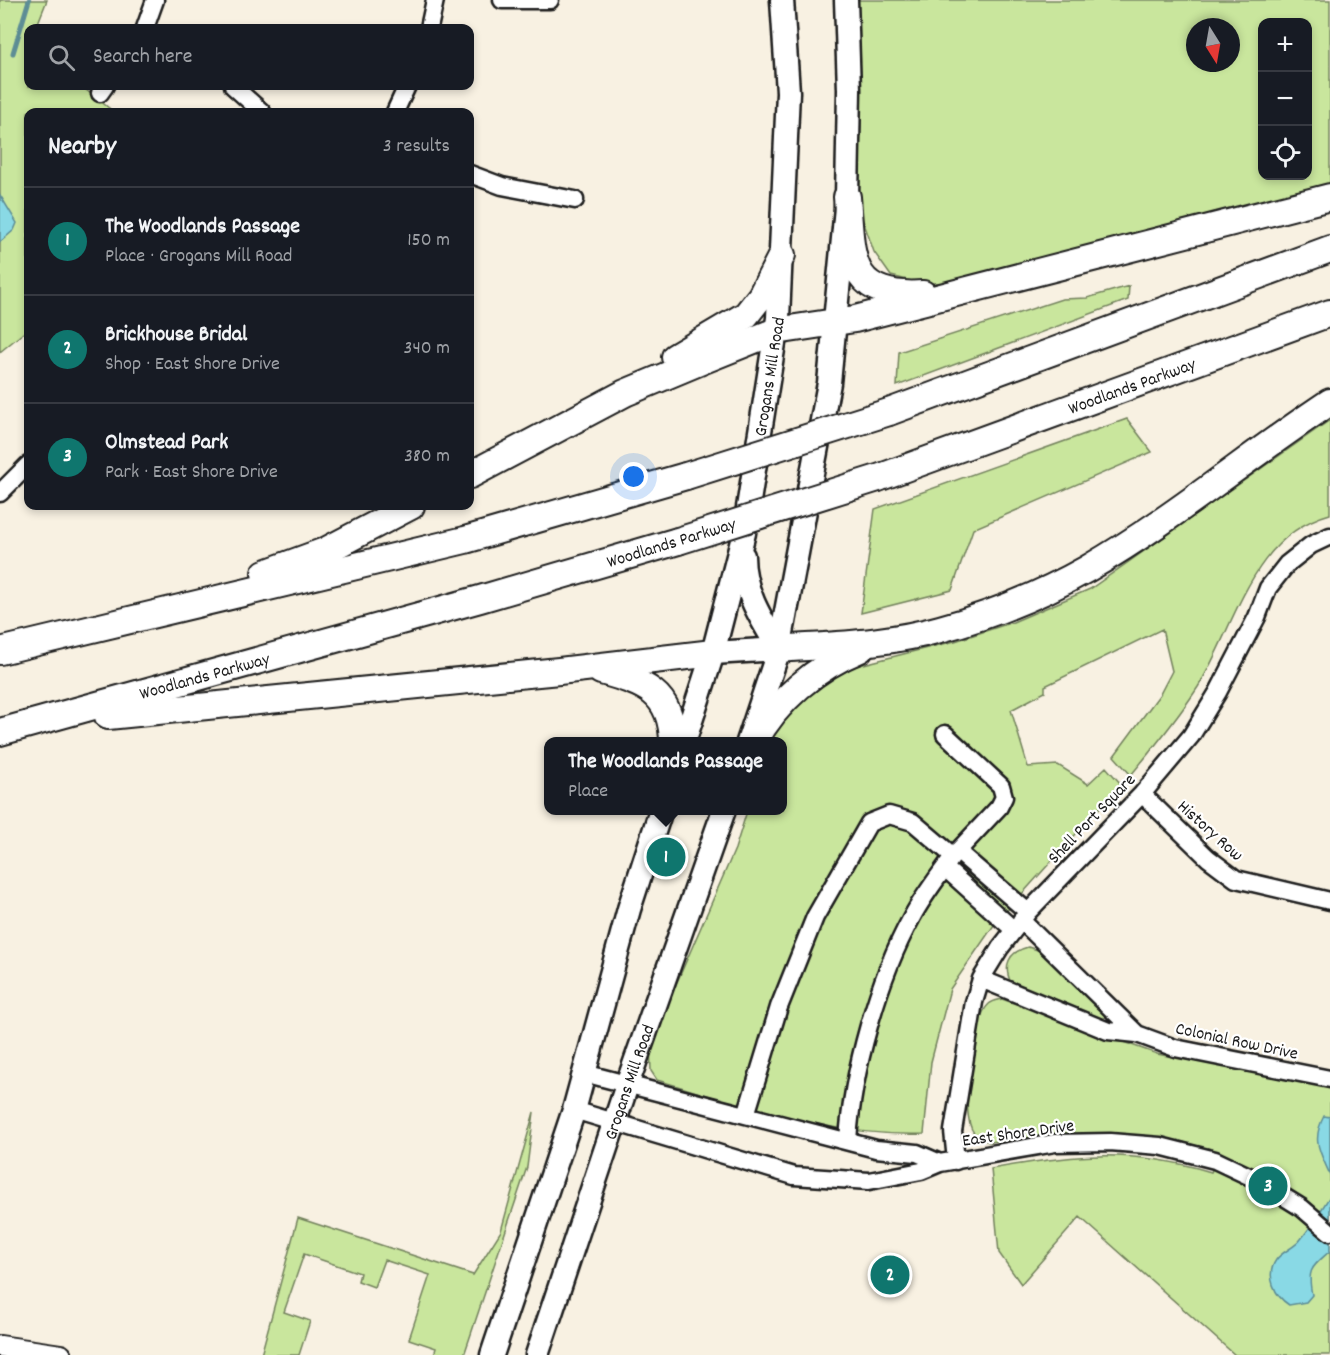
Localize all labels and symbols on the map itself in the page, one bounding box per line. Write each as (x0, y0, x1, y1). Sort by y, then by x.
north arrow (1186, 18, 1240, 72)
street label: Grogans Mill Road (749, 315, 793, 438)
street label: Woodlands Parkway (1065, 353, 1200, 423)
your location (619, 462, 648, 491)
street label: Woodlands Parkway (604, 513, 740, 576)
street label: Woodlands Parkway (137, 648, 274, 708)
street label: Shell Port Square (1043, 769, 1143, 871)
street label: History Row (1171, 795, 1248, 868)
pin: 1 (646, 834, 686, 880)
street label: Colonial Row Drive (1173, 1017, 1300, 1068)
street label: Grogans Mill Road (600, 1022, 662, 1144)
street label: East Shore Drive (961, 1114, 1076, 1155)
pin: 3 (1248, 1164, 1288, 1208)
pin: 2 (870, 1252, 910, 1298)

